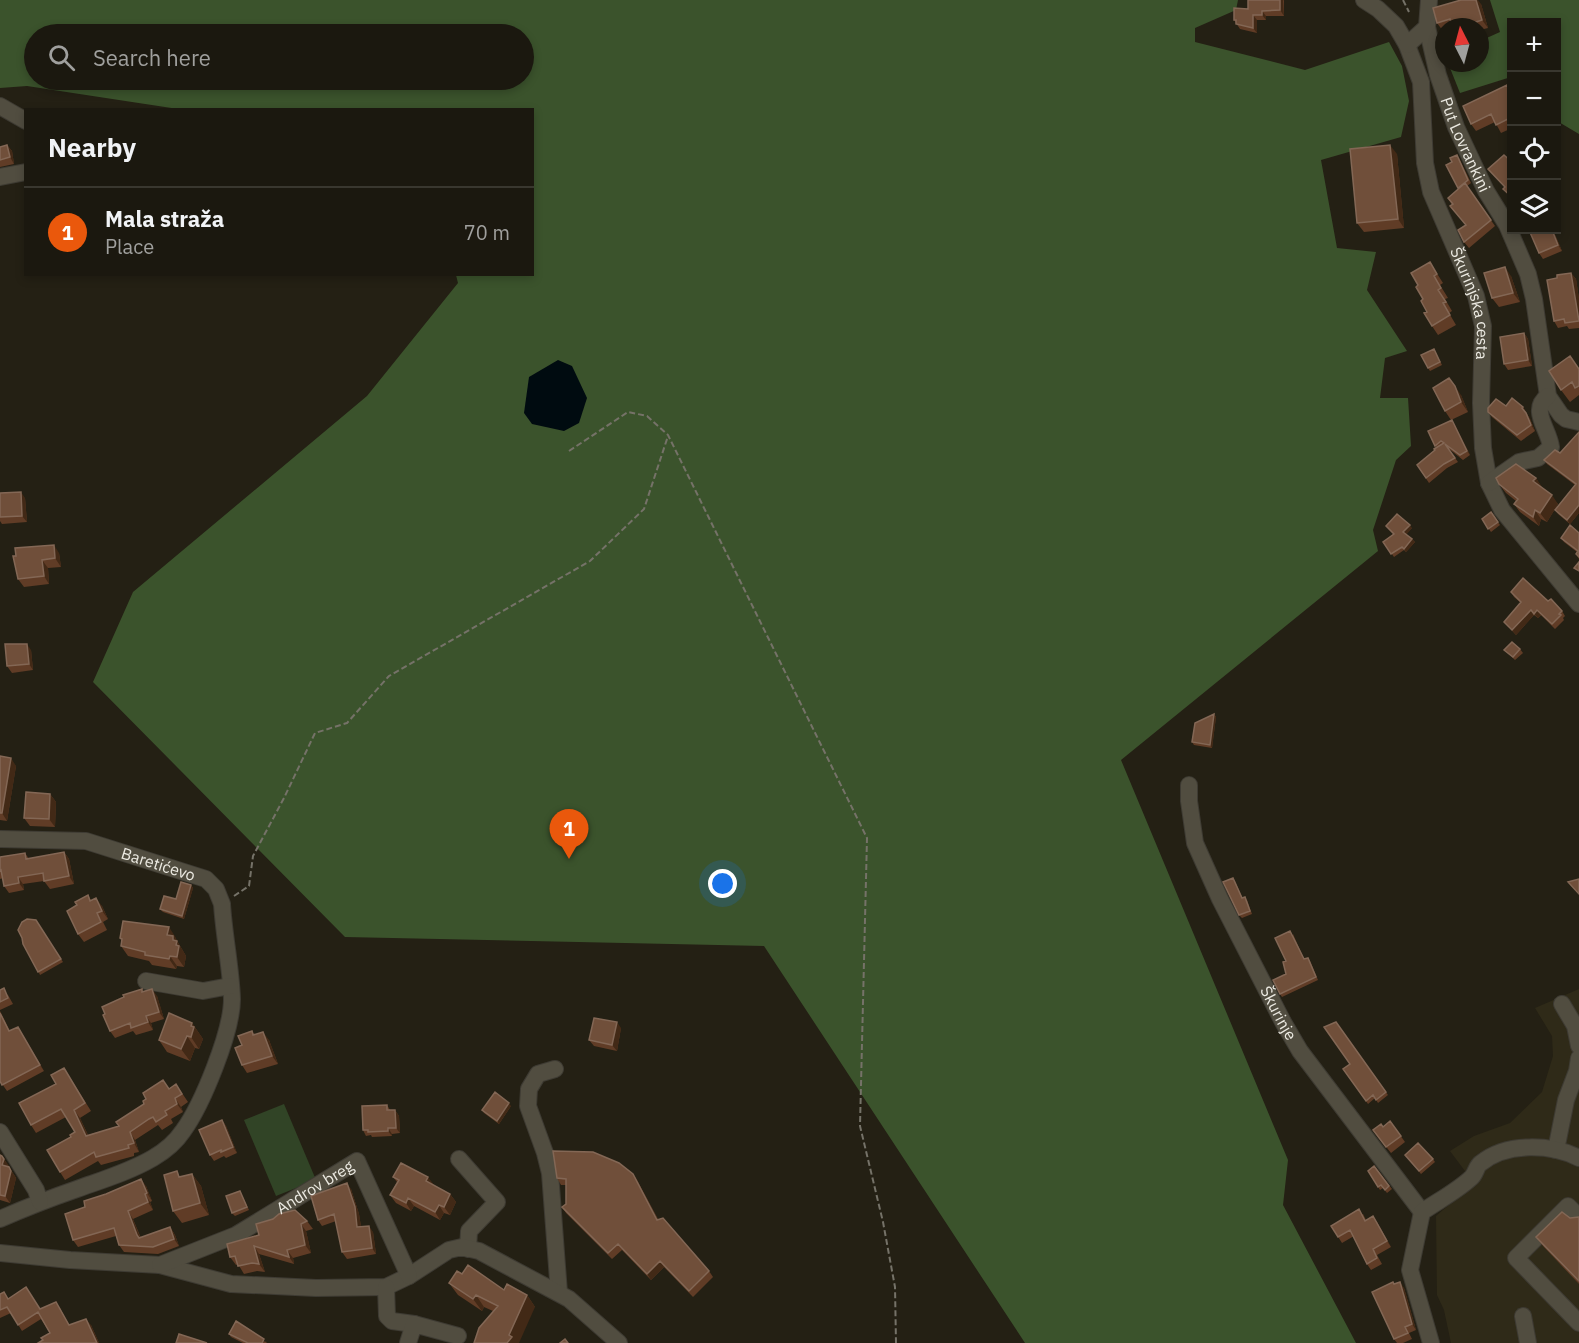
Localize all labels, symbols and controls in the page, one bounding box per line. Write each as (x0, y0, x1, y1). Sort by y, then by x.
north arrow (1435, 18, 1489, 72)
map controls (1507, 18, 1561, 234)
button: + (1507, 18, 1561, 72)
search box (24, 24, 534, 90)
icon: search (45, 41, 78, 74)
text: Search here (93, 43, 211, 72)
button: − (1507, 72, 1561, 126)
street label: Put Lovrankini (1436, 94, 1495, 195)
button: locate (1507, 126, 1561, 180)
text: Nearby (48, 130, 136, 164)
button: layers (1507, 180, 1561, 234)
text: Mala straža (105, 204, 224, 233)
text: 1 (62, 219, 74, 246)
text: 70 m (464, 219, 510, 246)
text: Place (105, 233, 154, 260)
street label: Škurinjska cesta (1446, 244, 1493, 360)
pin: 1 (550, 810, 588, 859)
street label: Baretićevo (119, 843, 198, 885)
your location (708, 869, 737, 898)
street label: Škurinje (1256, 982, 1301, 1044)
street label: Androv breg (272, 1155, 358, 1218)

